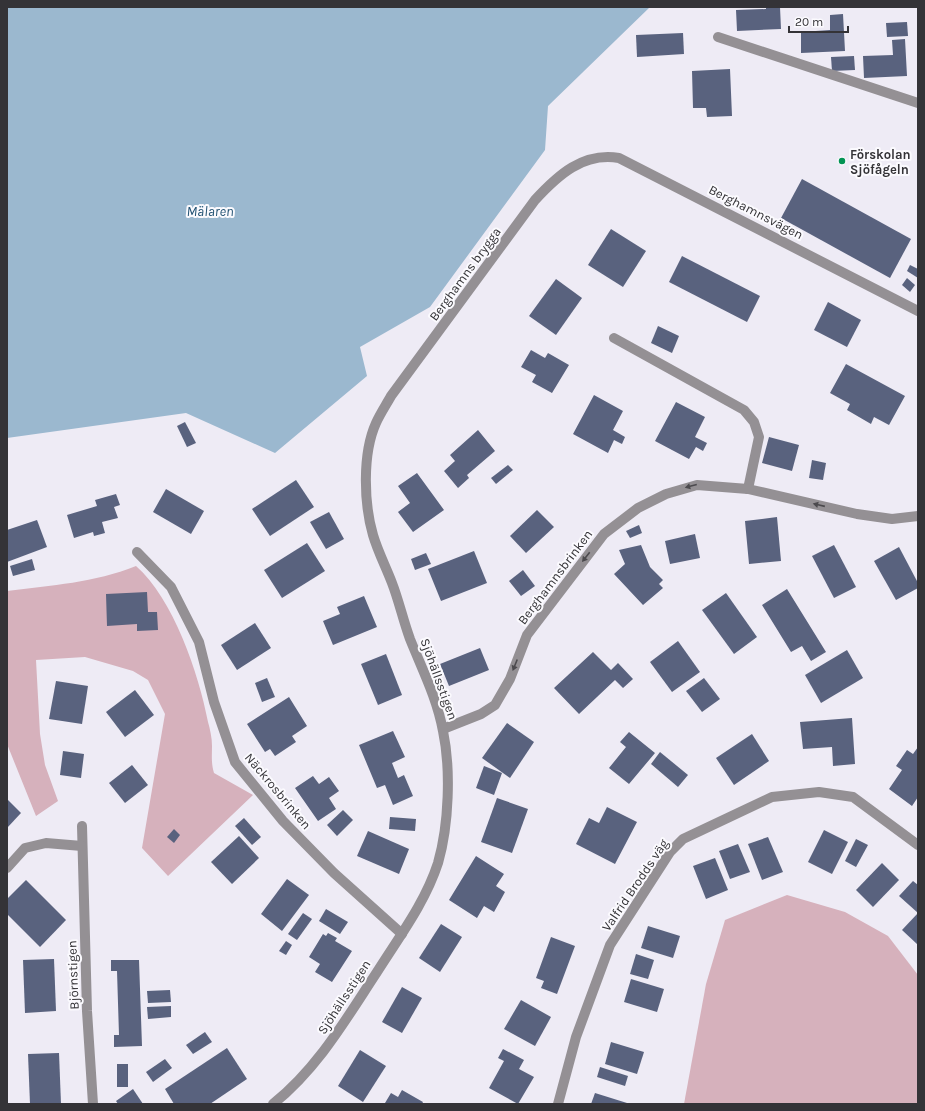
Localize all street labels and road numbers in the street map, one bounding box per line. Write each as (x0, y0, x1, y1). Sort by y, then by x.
street label: Berghamnsvägen (706, 182, 806, 242)
street label: Berghamns brygga (426, 224, 504, 324)
street label: Berghamnsbrinken (515, 527, 595, 627)
street label: Sjöhällsstigen (417, 636, 461, 722)
street label: Näckrosbrinken (242, 750, 314, 832)
street label: Valfrid Brodds väg (599, 836, 672, 934)
street label: Björnstigen (64, 940, 82, 1010)
street label: Sjöhällsstigen (314, 957, 374, 1037)

